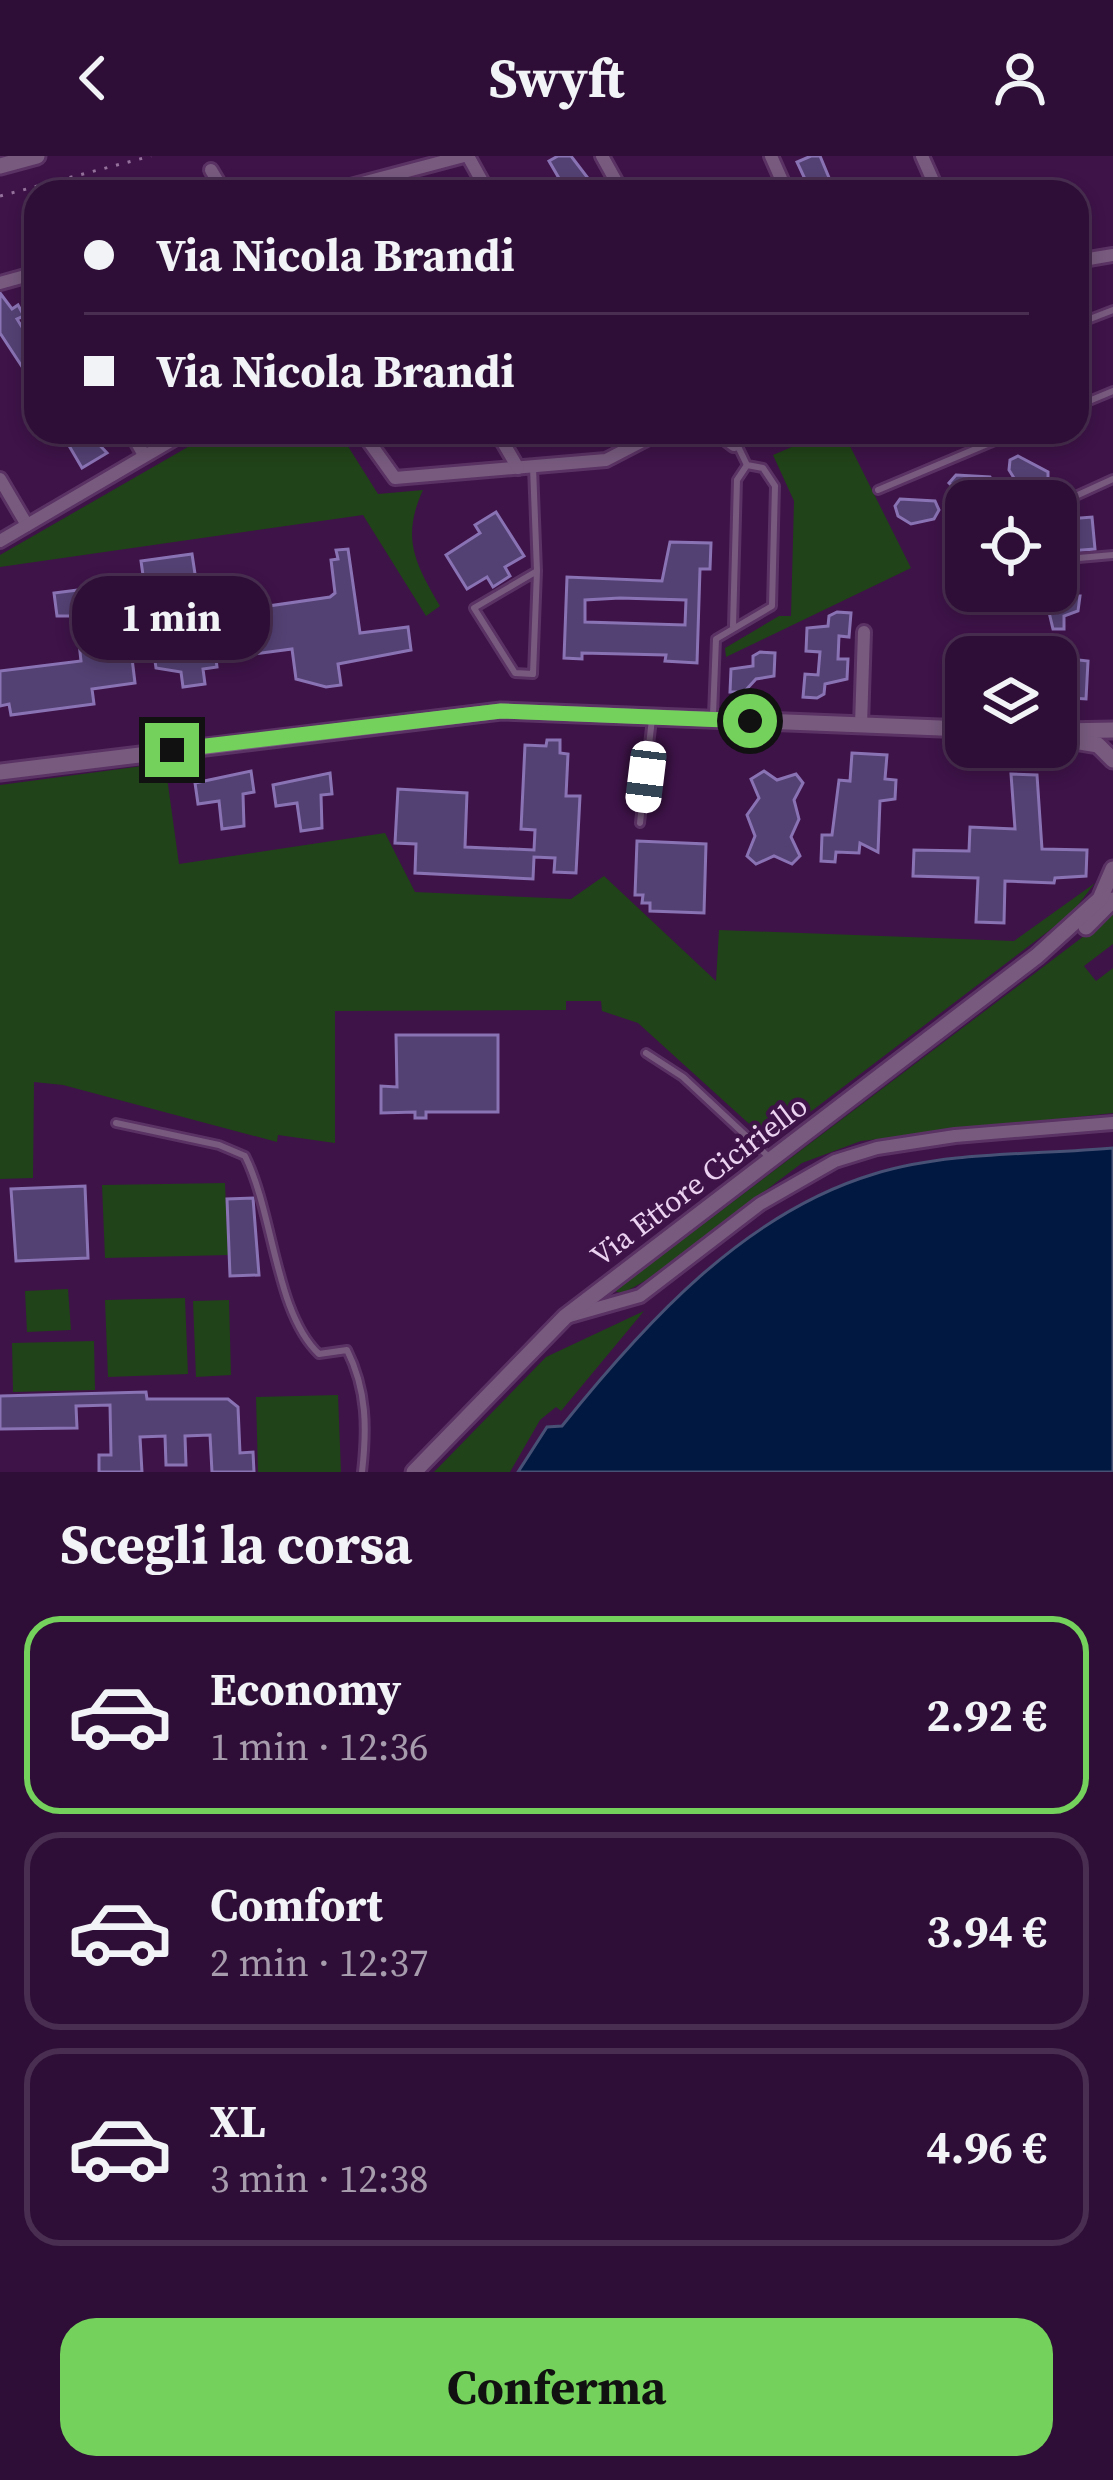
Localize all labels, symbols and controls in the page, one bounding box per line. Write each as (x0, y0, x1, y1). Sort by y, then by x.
text: Swyft (488, 41, 625, 115)
icon: back (60, 45, 126, 111)
icon: person (987, 45, 1053, 111)
text: Via Nicola Brandi (156, 224, 515, 286)
text: Via Nicola Brandi (156, 340, 515, 402)
map controls (945, 480, 1077, 768)
button: locate (945, 480, 1077, 612)
callout: 1 min (73, 576, 271, 660)
text: 1 min (120, 591, 222, 644)
button: layers (945, 636, 1077, 768)
route start (723, 694, 777, 748)
route end (145, 723, 199, 777)
car (624, 739, 668, 815)
street label: Via Ettore Ciciriello (582, 1085, 816, 1276)
text: Scegli la corsa (60, 1507, 412, 1581)
text: Economy (210, 1658, 401, 1720)
icon: car (66, 1661, 174, 1769)
text: 2.92 € (926, 1684, 1047, 1746)
text: 1 min · 12:36 (210, 1720, 429, 1773)
text: Comfort (210, 1874, 383, 1936)
icon: car (66, 1877, 174, 1985)
text: 3.94 € (926, 1900, 1047, 1962)
text: 2 min · 12:37 (210, 1936, 429, 1989)
text: XL (210, 2090, 266, 2152)
icon: car (66, 2093, 174, 2201)
text: 4.96 € (926, 2116, 1047, 2178)
text: 3 min · 12:38 (210, 2152, 429, 2205)
button: Conferma (60, 2318, 1053, 2456)

